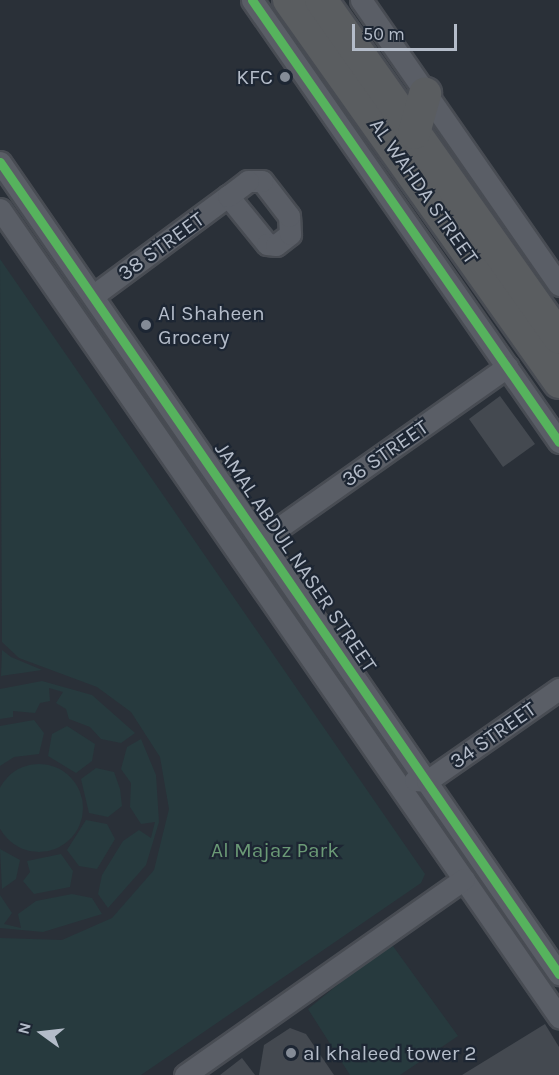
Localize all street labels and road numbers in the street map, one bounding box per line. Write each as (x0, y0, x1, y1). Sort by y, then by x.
street label: AL WAHDA STREET (364, 113, 484, 269)
street label: 38 STREET (113, 206, 209, 286)
street label: 36 STREET (337, 414, 433, 492)
street label: JAMAL ABDUL NASER STREET (210, 437, 382, 677)
street label: 34 STREET (445, 696, 541, 774)

